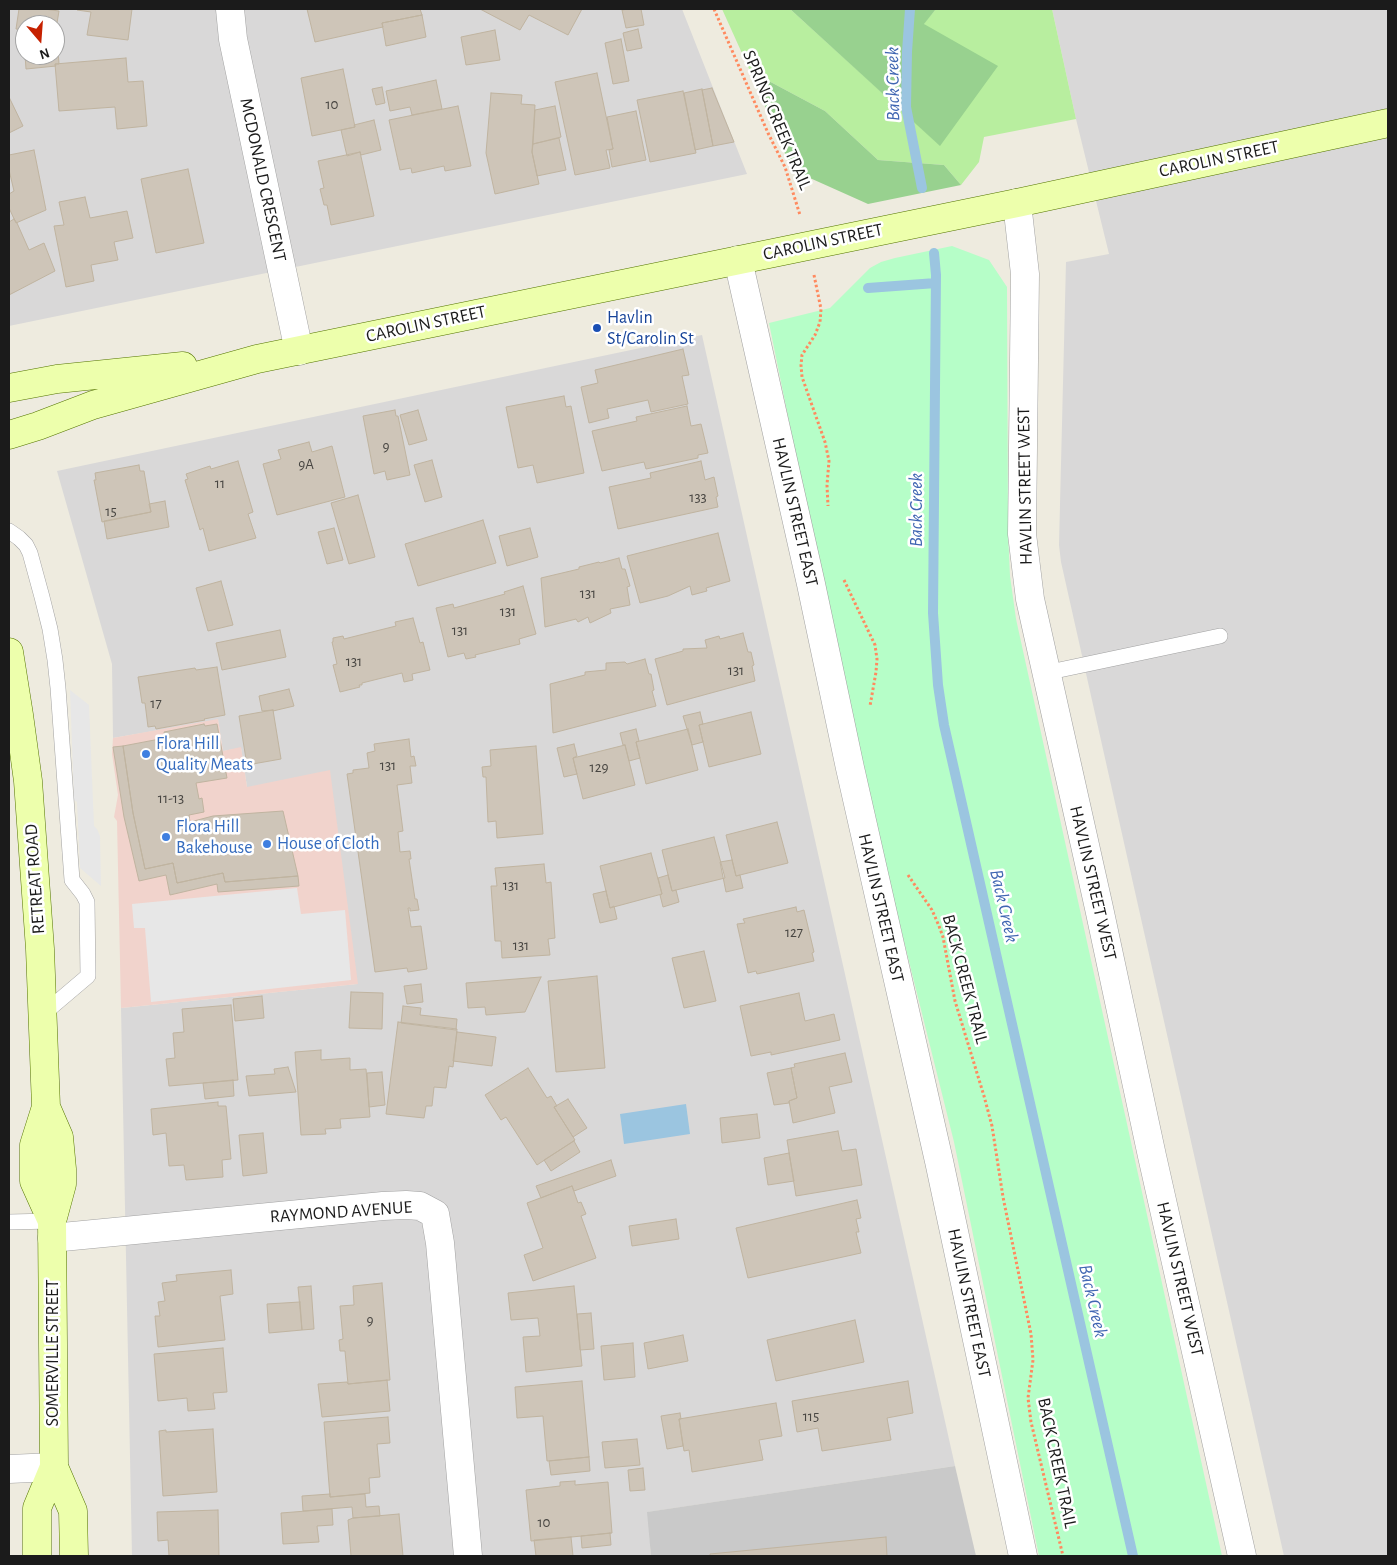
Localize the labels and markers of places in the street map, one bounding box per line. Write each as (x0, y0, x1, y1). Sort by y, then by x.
place label: Havlin St/Carolin St (607, 307, 694, 350)
marker: Havlin St/Carolin St (591, 322, 603, 334)
place label: Flora Hill Quality Meats (156, 733, 253, 776)
marker: Flora Hill Quality Meats (140, 748, 152, 760)
place label: Flora Hill Bakehouse (176, 816, 253, 859)
marker: Flora Hill Bakehouse (160, 831, 172, 843)
place label: House of Cloth (277, 833, 380, 855)
marker: House of Cloth (261, 838, 273, 850)

